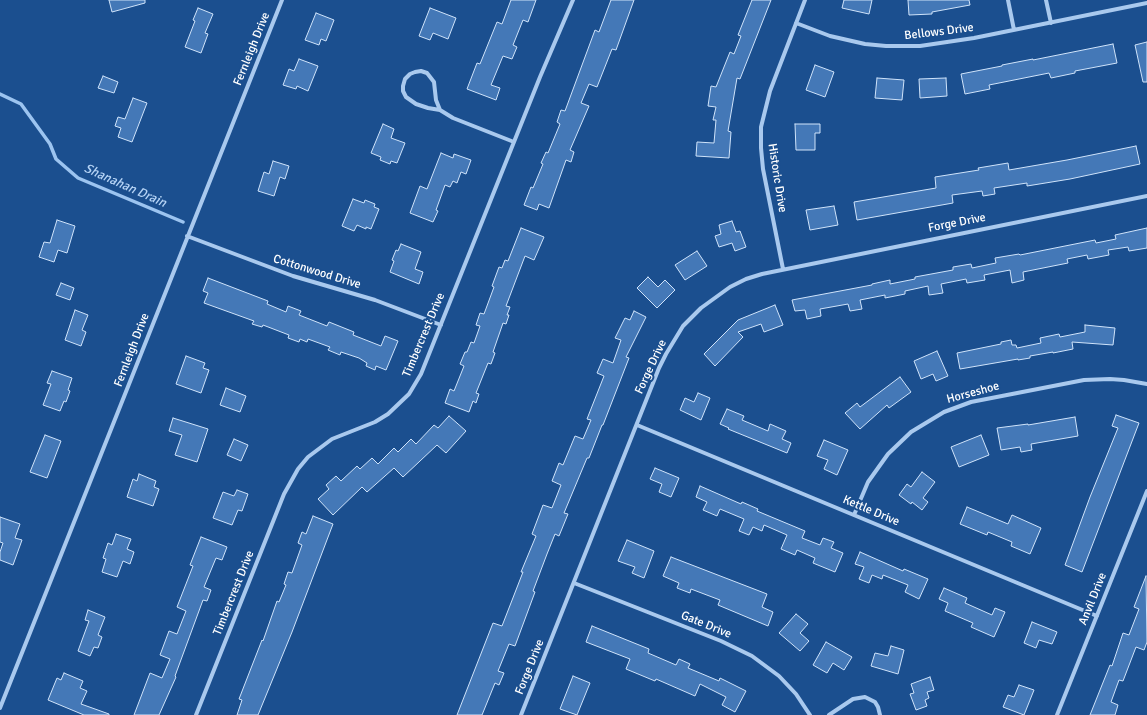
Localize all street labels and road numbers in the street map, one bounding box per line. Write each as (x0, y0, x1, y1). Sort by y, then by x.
street label: Fernleigh Drive (231, 10, 273, 88)
street label: Bellows Drive (904, 21, 974, 43)
street label: Historic Drive (764, 142, 790, 214)
street label: Forge Drive (927, 210, 987, 236)
street label: Cottonwood Drive (271, 252, 363, 292)
street label: Timbercrest Drive (400, 291, 448, 379)
street label: Fernleigh Drive (111, 311, 153, 389)
street label: Forge Drive (632, 338, 670, 396)
street label: Horseshoe (945, 379, 1001, 407)
street label: Kettle Drive (840, 493, 902, 529)
street label: Timbercrest Drive (210, 549, 258, 637)
street label: Anvil Drive (1076, 571, 1110, 627)
street label: Gate Drive (679, 608, 733, 642)
street label: Forge Drive (512, 637, 548, 697)

